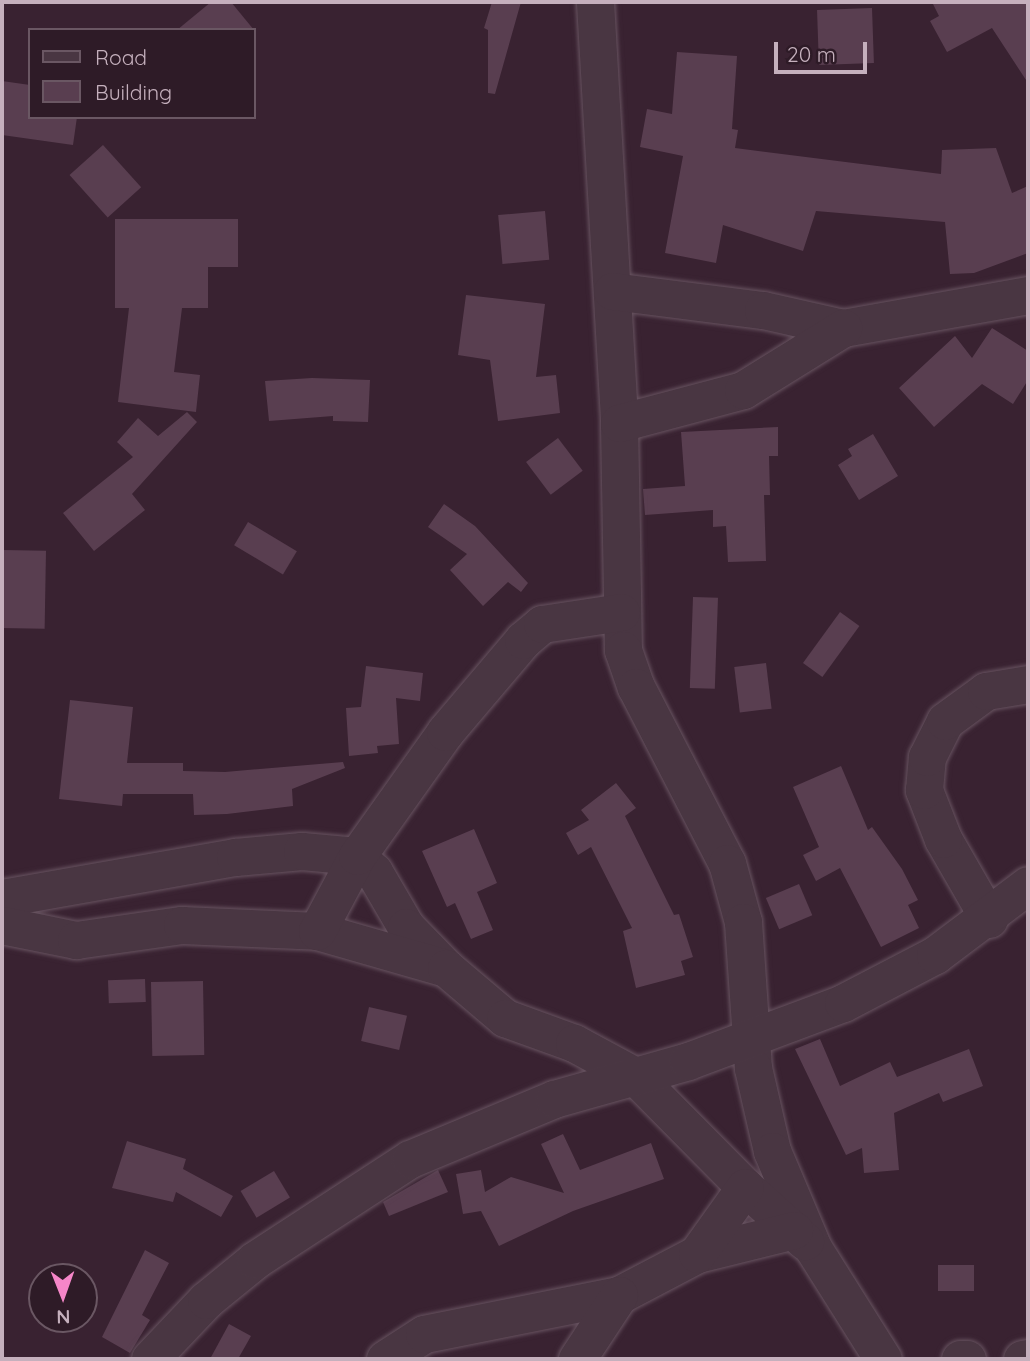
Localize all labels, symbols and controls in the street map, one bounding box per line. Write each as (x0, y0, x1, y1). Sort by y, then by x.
legend (28, 28, 256, 119)
scale bar (778, 28, 871, 72)
text: 20 m (787, 41, 836, 67)
text: Road (95, 44, 147, 70)
text: Building (95, 79, 172, 105)
north arrow (28, 1263, 98, 1333)
text: N (56, 1305, 71, 1329)

